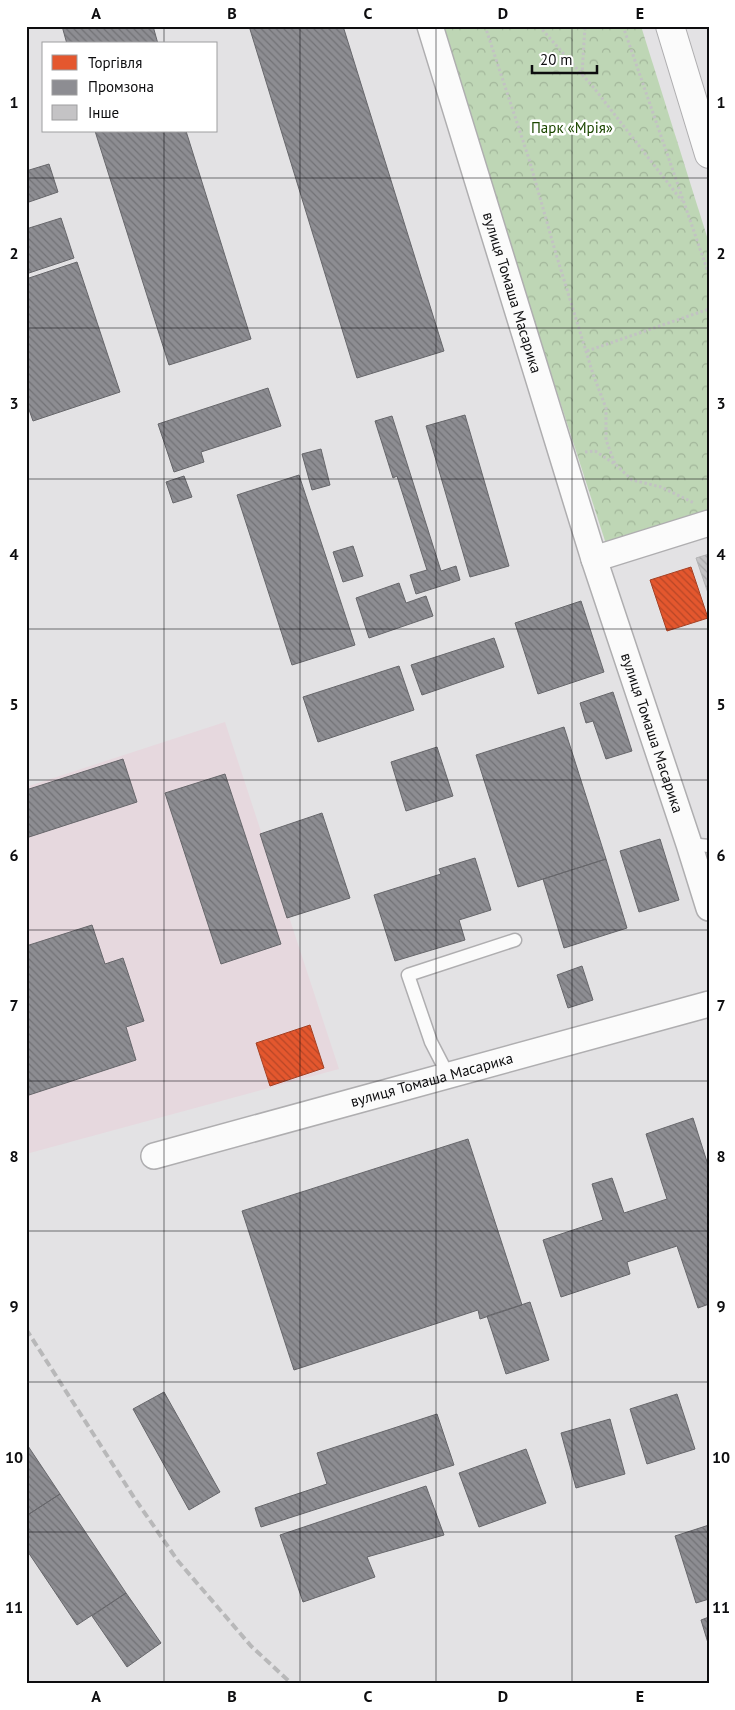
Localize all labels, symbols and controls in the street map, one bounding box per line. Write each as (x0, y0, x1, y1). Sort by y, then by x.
text: A (91, 3, 101, 23)
text: B (227, 3, 237, 23)
text: C (364, 3, 373, 23)
text: D (498, 3, 508, 23)
text: E (636, 3, 644, 23)
legend (42, 42, 218, 132)
scale bar (532, 42, 598, 74)
text: 20 m (540, 50, 573, 69)
text: Торгівля (88, 53, 142, 72)
text: Промзона (88, 77, 154, 96)
text: 1 (9, 92, 19, 112)
text: 1 (716, 92, 726, 112)
text: Інше (88, 103, 119, 122)
park label: Парк «Мрія» (531, 118, 613, 137)
street label: вулиця Томаша Масарика (479, 210, 546, 375)
text: 2 (9, 243, 19, 263)
text: 2 (716, 243, 726, 263)
text: 3 (9, 393, 19, 413)
text: 3 (716, 393, 726, 413)
text: 4 (9, 544, 19, 564)
text: 4 (716, 544, 726, 564)
street label: вулиця Томаша Масарика (617, 650, 688, 815)
text: 5 (9, 694, 19, 714)
text: 5 (716, 694, 726, 714)
text: 6 (9, 845, 19, 865)
text: 6 (716, 845, 726, 865)
text: 7 (9, 995, 19, 1015)
text: 7 (716, 995, 726, 1015)
street label: вулиця Томаша Масарика (348, 1048, 515, 1111)
text: 8 (9, 1146, 19, 1166)
text: 8 (716, 1146, 726, 1166)
text: 9 (9, 1296, 19, 1316)
text: 9 (716, 1296, 726, 1316)
text: 10 (5, 1447, 23, 1467)
text: 10 (712, 1447, 730, 1467)
text: 11 (5, 1597, 23, 1617)
text: 11 (712, 1597, 730, 1617)
text: A (91, 1686, 101, 1706)
text: B (227, 1686, 237, 1706)
text: C (364, 1686, 373, 1706)
text: D (498, 1686, 508, 1706)
text: E (636, 1686, 644, 1706)

